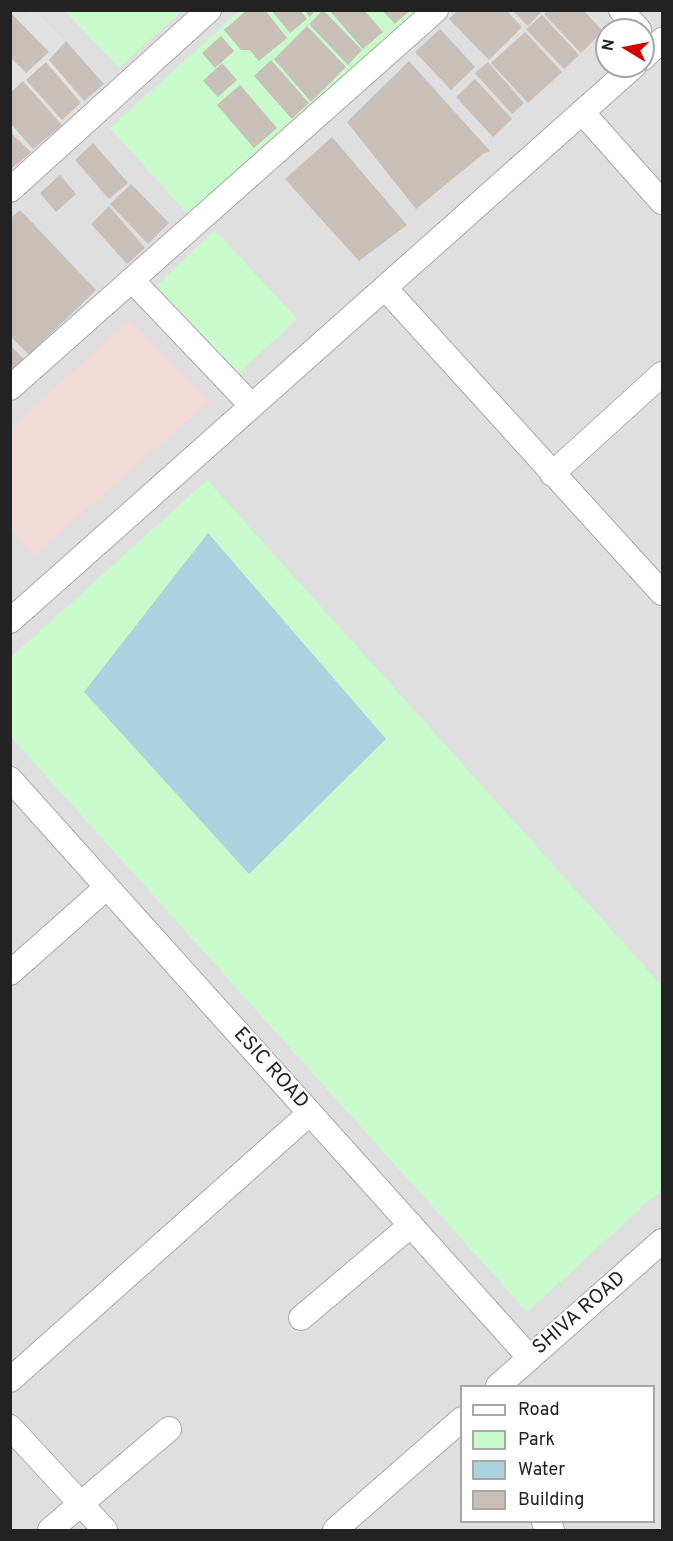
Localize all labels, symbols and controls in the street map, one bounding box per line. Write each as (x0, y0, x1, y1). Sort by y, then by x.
north arrow (595, 18, 655, 78)
text: N (598, 38, 620, 53)
street label: ESIC ROAD (227, 1023, 313, 1115)
street label: SHIVA ROAD (529, 1267, 631, 1361)
legend (460, 1385, 655, 1523)
text: Road (518, 1399, 560, 1422)
text: Park (518, 1429, 555, 1452)
text: Water (518, 1459, 565, 1482)
text: Building (518, 1489, 584, 1512)

